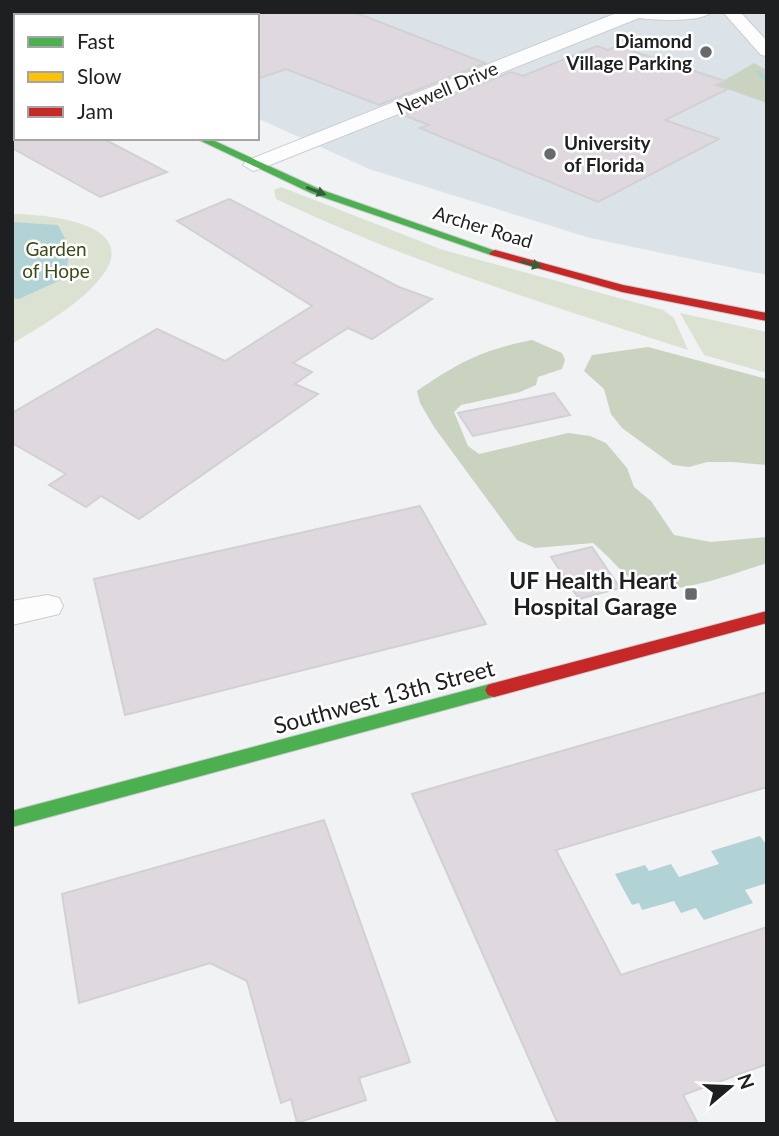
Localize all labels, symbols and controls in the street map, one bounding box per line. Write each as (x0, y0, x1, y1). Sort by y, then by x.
legend (14, 14, 259, 140)
text: Fast (77, 28, 115, 53)
place label: Diamond Village Parking (565, 29, 692, 74)
marker: Diamond Village Parking (698, 44, 714, 60)
street label: Newell Drive (393, 56, 501, 119)
text: Slow (77, 63, 122, 88)
text: Jam (77, 98, 113, 123)
place label: University of Florida (564, 131, 652, 176)
marker: University of Florida (542, 146, 558, 162)
one-way arrow (305, 186, 326, 197)
street label: Archer Road (431, 201, 536, 253)
park label: Garden of Hope (22, 237, 90, 282)
one-way arrow (521, 259, 543, 270)
place label: UF Health Heart Hospital Garage (509, 566, 677, 620)
marker: UF Health Heart Hospital Garage (683, 586, 699, 602)
street label: Southwest 13th Street (270, 653, 498, 739)
north arrow (695, 1052, 765, 1122)
text: N (733, 1071, 760, 1092)

